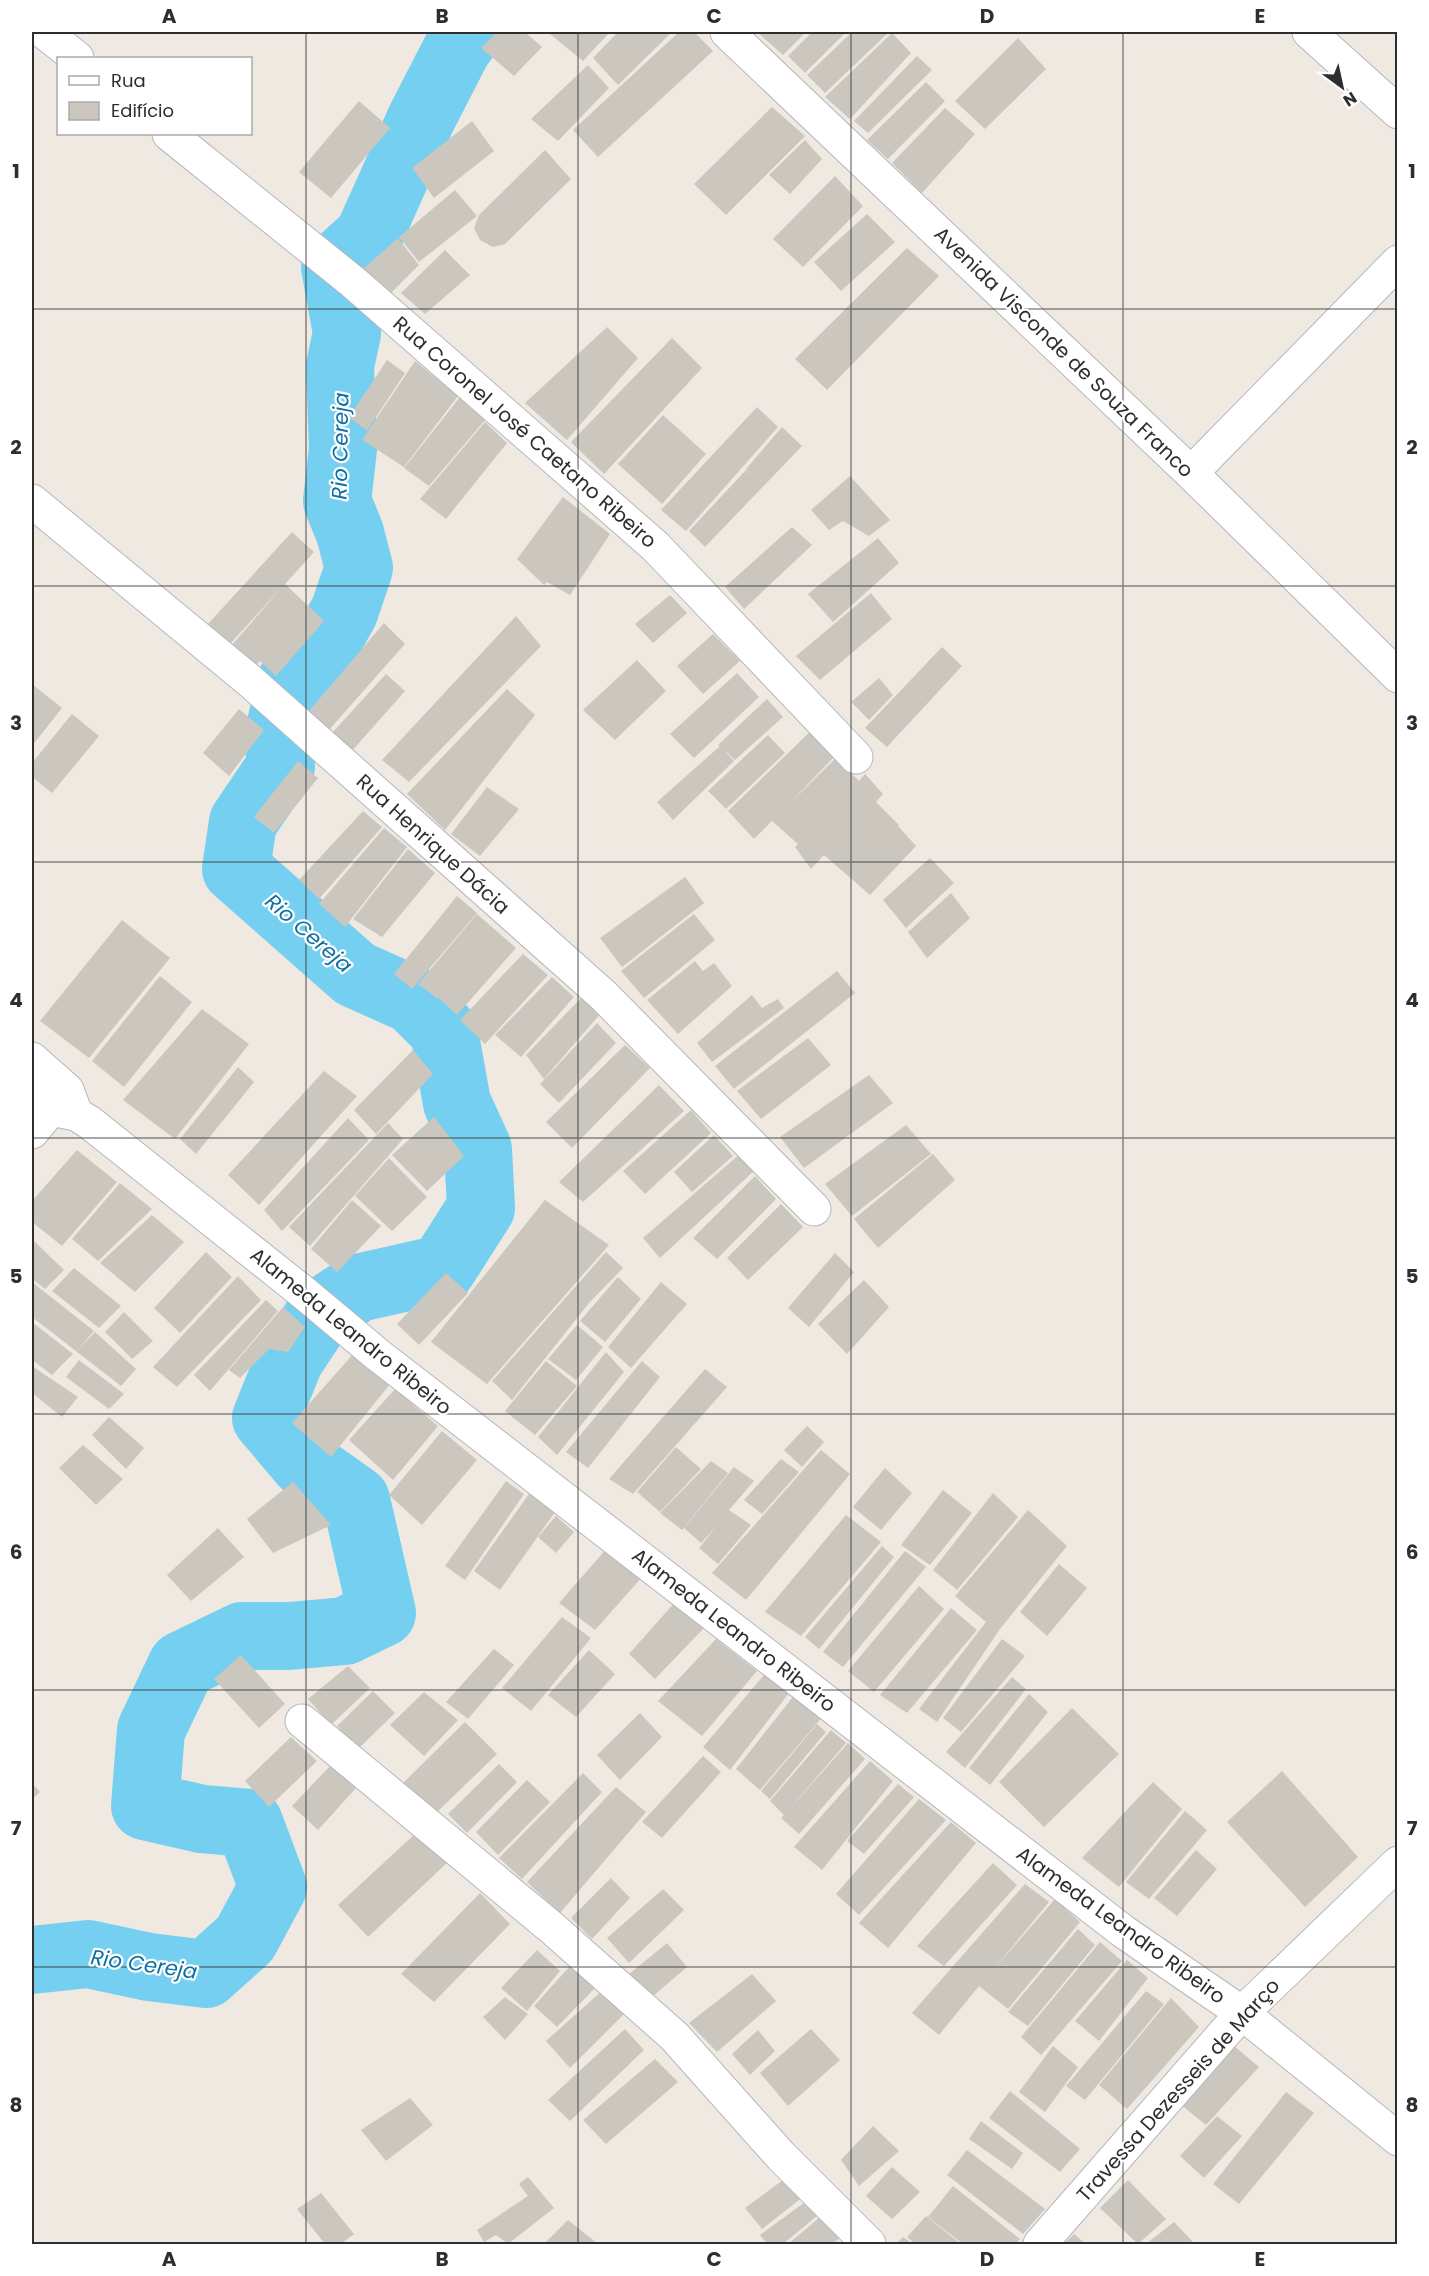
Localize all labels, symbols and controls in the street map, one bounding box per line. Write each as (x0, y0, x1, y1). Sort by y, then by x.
text: A (162, 2, 177, 30)
text: B (435, 2, 449, 30)
text: C (706, 2, 722, 30)
text: D (980, 2, 994, 30)
text: E (1255, 2, 1265, 30)
legend (57, 57, 252, 135)
north arrow (1312, 57, 1372, 117)
text: Rua (111, 68, 146, 93)
text: N (1339, 86, 1361, 112)
text: Edifício (111, 98, 174, 123)
text: 1 (12, 157, 20, 185)
text: 1 (1408, 157, 1416, 185)
street label: Avenida Visconde de Souza Franco (928, 220, 1200, 484)
street label: Rua Coronel José Caetano Ribeiro (387, 310, 663, 554)
water label: Rio Cereja (325, 392, 355, 500)
text: 2 (10, 433, 22, 461)
text: 2 (1406, 433, 1418, 461)
text: 3 (10, 709, 22, 737)
text: 3 (1406, 709, 1418, 737)
street label: Rua Henrique Dácia (350, 768, 516, 920)
water label: Rio Cereja (259, 887, 359, 979)
text: 4 (9, 986, 23, 1014)
text: 4 (1405, 986, 1419, 1014)
street label: Alameda Leandro Ribeiro (244, 1241, 458, 1421)
text: 5 (10, 1262, 23, 1290)
text: 5 (1406, 1262, 1419, 1290)
text: 6 (10, 1538, 22, 1566)
text: 6 (1406, 1538, 1418, 1566)
street label: Alameda Leandro Ribeiro (626, 1541, 842, 1719)
text: 7 (11, 1814, 22, 1842)
text: 7 (1407, 1814, 1418, 1842)
street label: Alameda Leandro Ribeiro (1011, 1840, 1231, 2010)
water label: Rio Cereja (89, 1942, 199, 1986)
street label: Travessa Dezesseis de Março (1070, 1972, 1286, 2208)
text: 8 (10, 2091, 22, 2119)
text: 8 (1406, 2091, 1418, 2119)
text: A (162, 2245, 177, 2273)
text: B (435, 2245, 449, 2273)
text: C (706, 2245, 722, 2273)
text: D (980, 2245, 994, 2273)
text: E (1255, 2245, 1265, 2273)

